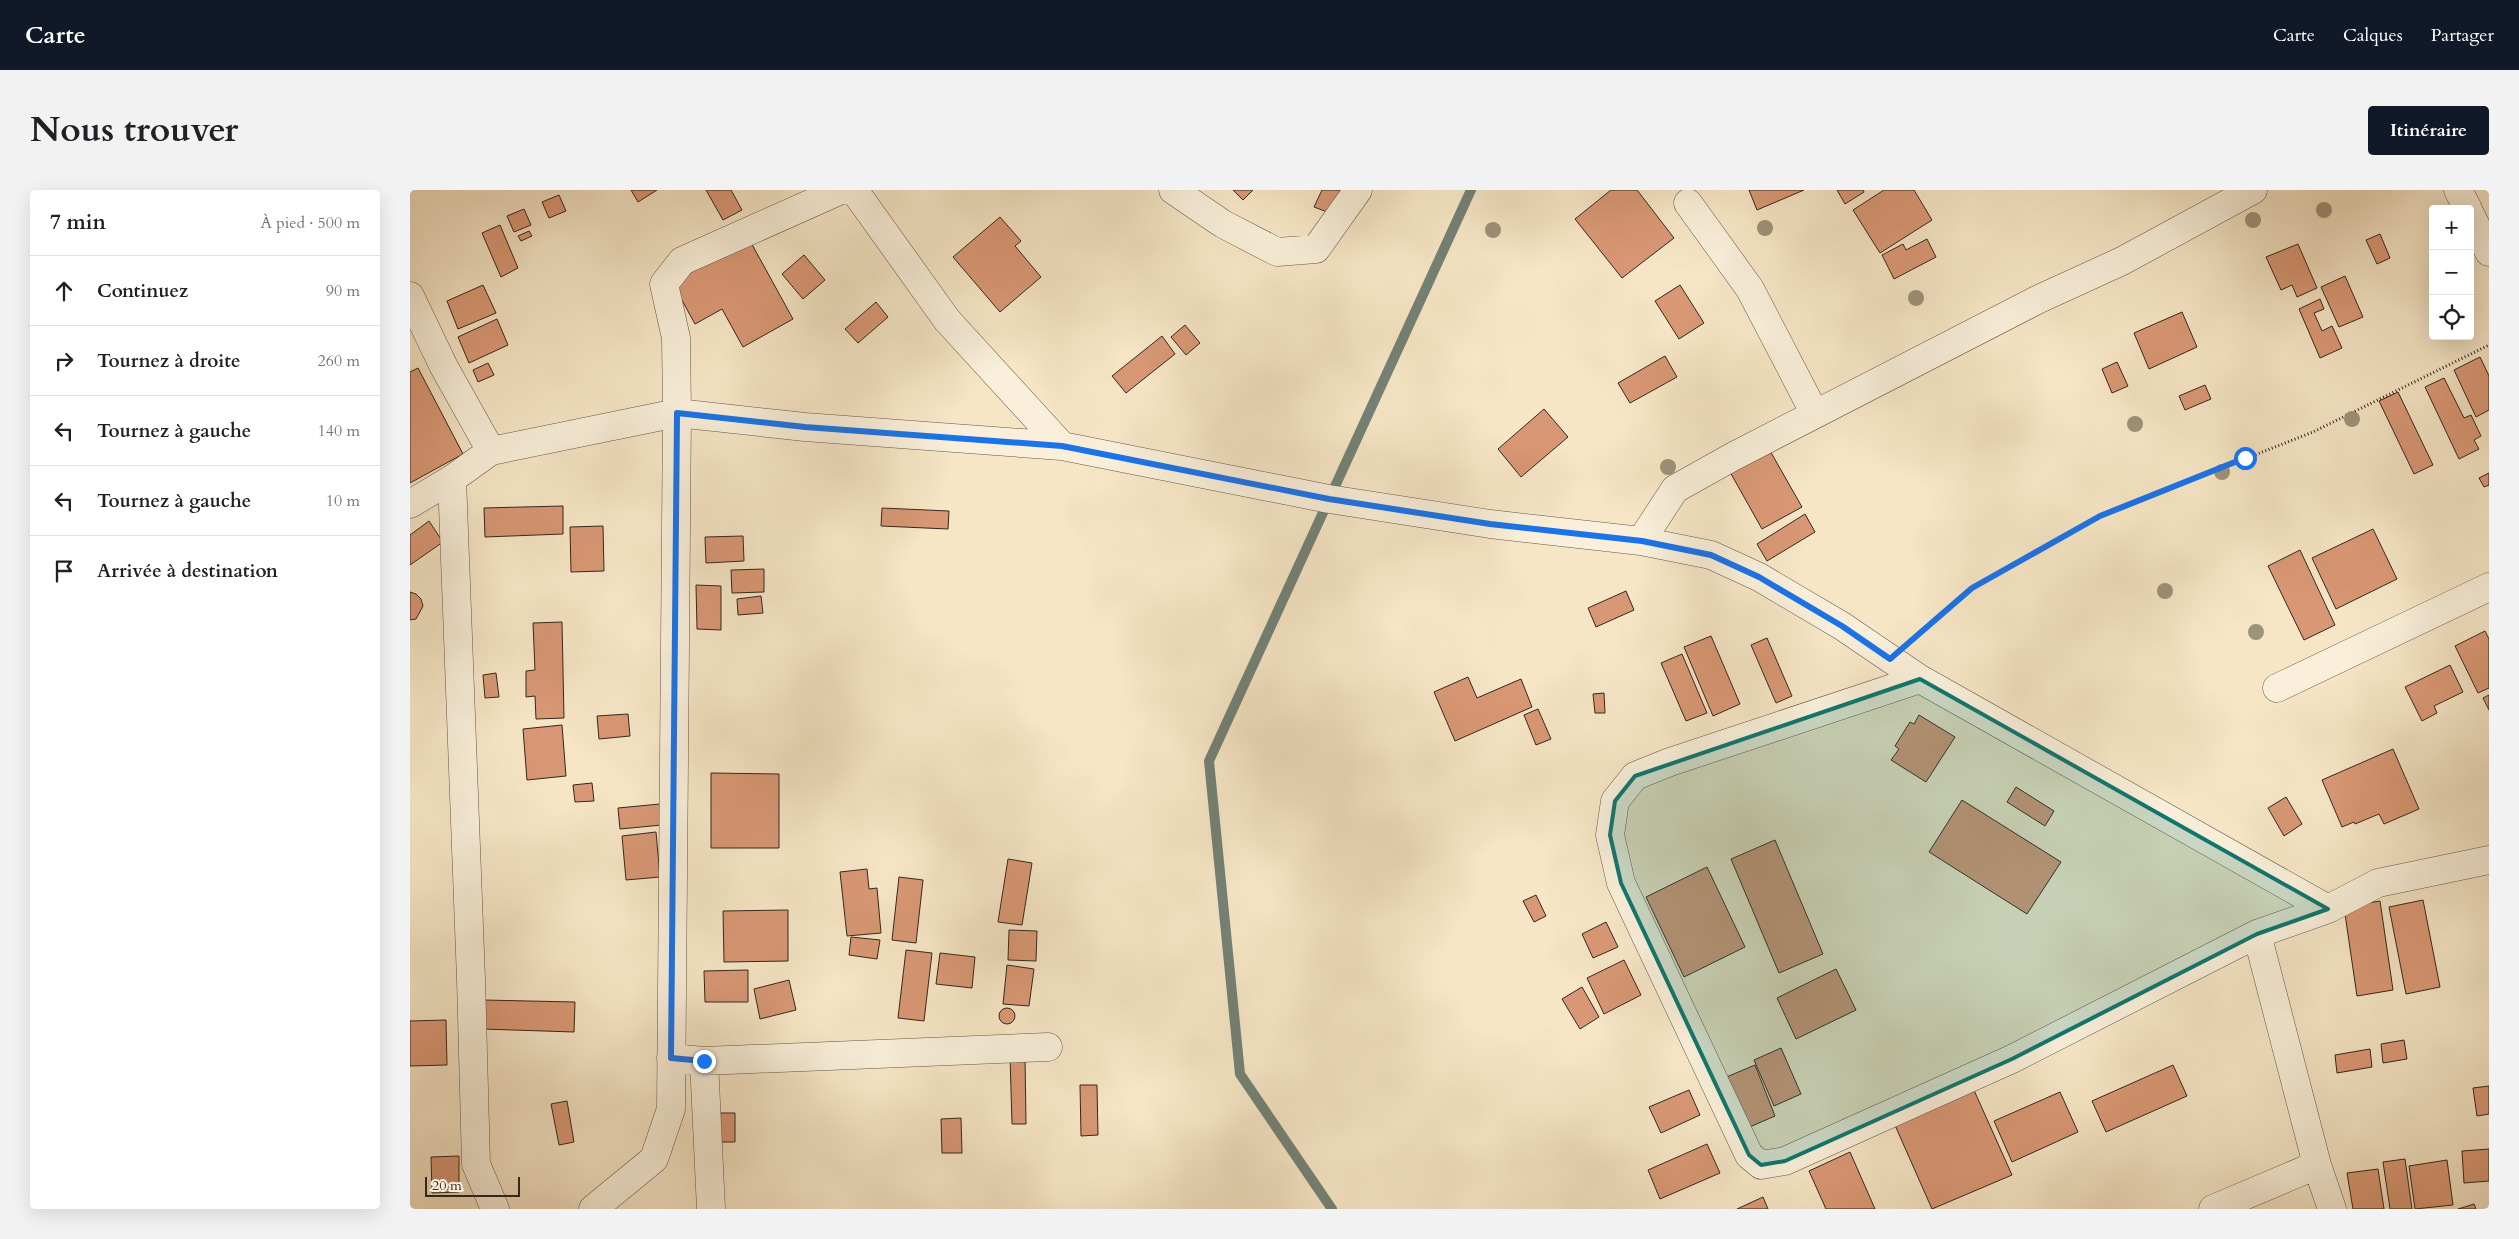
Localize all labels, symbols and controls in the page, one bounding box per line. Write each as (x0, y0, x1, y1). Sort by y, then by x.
text: Carte (25, 19, 86, 52)
text: Carte (2273, 23, 2315, 48)
text: Calques (2343, 23, 2403, 48)
text: Partager (2431, 23, 2494, 48)
text: Nous trouver (30, 106, 238, 154)
button: Itinéraire (2368, 106, 2489, 155)
map controls (2429, 205, 2474, 340)
button: + (2429, 205, 2474, 250)
text: 7 min (50, 208, 106, 237)
text: À pied · 500 m (260, 212, 360, 234)
button: − (2429, 250, 2474, 295)
icon: ahead (50, 277, 78, 305)
text: Continuez (97, 278, 188, 304)
text: 90 m (326, 280, 360, 302)
button: locate (2429, 295, 2474, 340)
icon: right (50, 347, 78, 375)
text: Tournez à droite (97, 348, 240, 374)
text: 260 m (318, 350, 360, 372)
icon: left (50, 417, 78, 445)
text: Tournez à gauche (97, 418, 251, 444)
text: 140 m (318, 420, 360, 442)
route start (2234, 447, 2257, 470)
icon: left (50, 487, 78, 515)
text: Tournez à gauche (97, 488, 251, 514)
text: 10 m (326, 490, 360, 512)
icon: arrive (50, 557, 78, 585)
text: Arrivée à destination (97, 558, 278, 584)
route end (693, 1050, 716, 1073)
scale bar (425, 1174, 520, 1197)
text: 20 m (432, 1176, 462, 1195)

